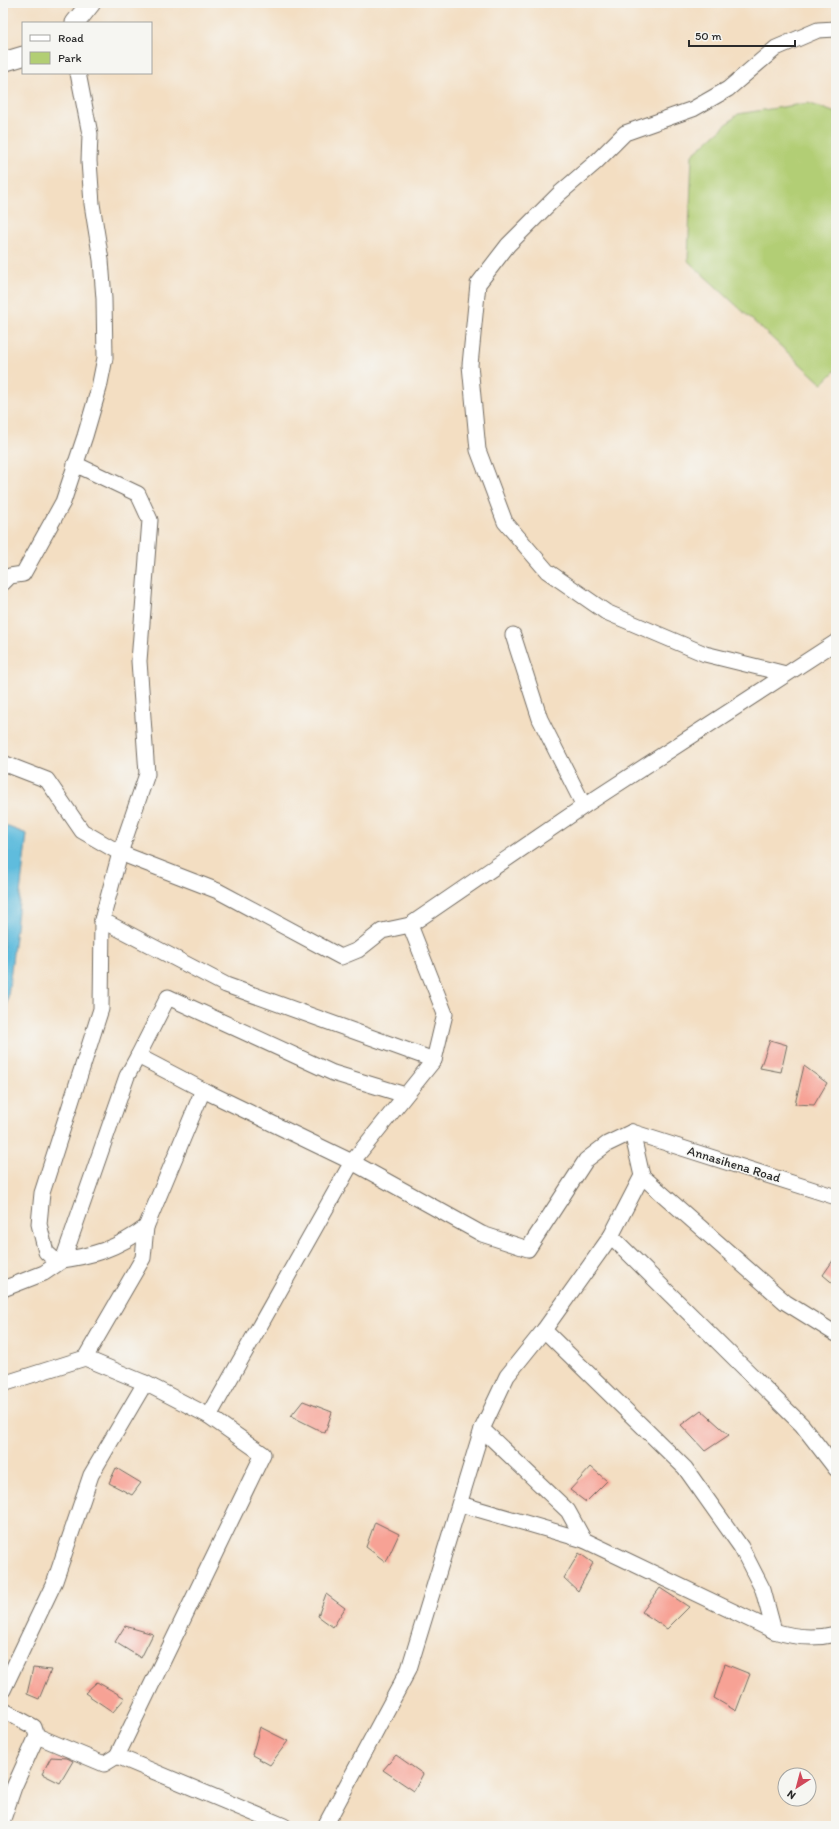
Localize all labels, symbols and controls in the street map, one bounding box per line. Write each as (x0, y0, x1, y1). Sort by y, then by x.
legend (22, 22, 152, 74)
scale bar (689, 22, 795, 48)
text: 50 m (695, 29, 721, 43)
text: Road (58, 31, 84, 45)
text: Park (58, 51, 82, 65)
street label: Annasihena Road (686, 1143, 782, 1185)
north arrow (777, 1767, 817, 1807)
text: N (785, 1787, 798, 1802)

